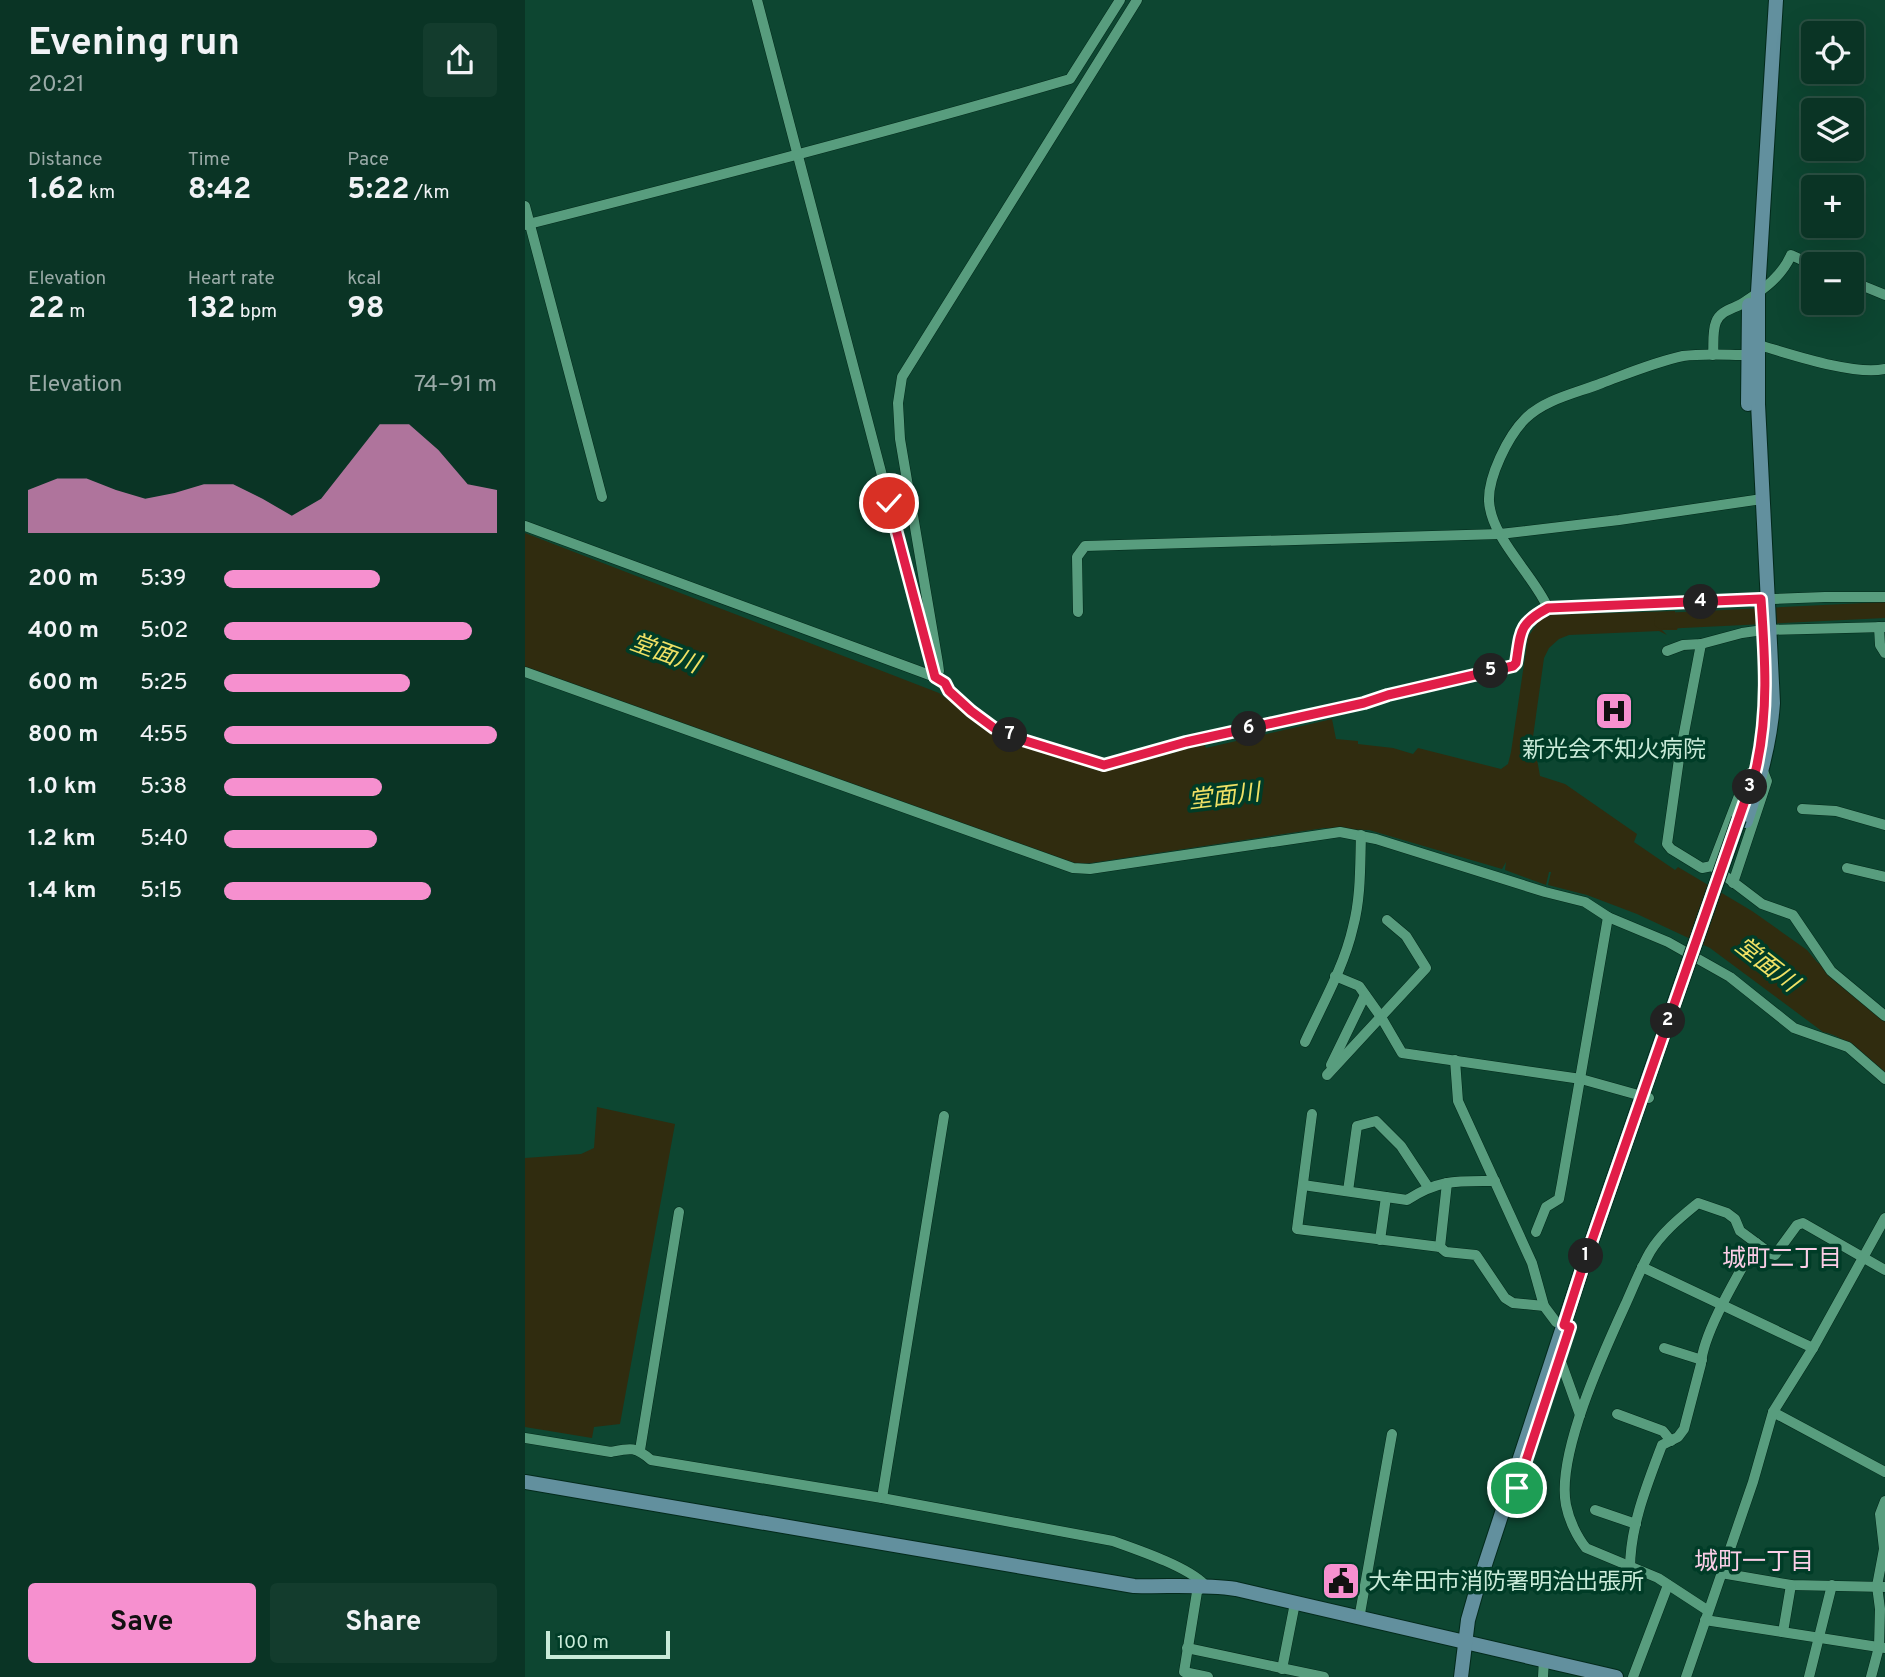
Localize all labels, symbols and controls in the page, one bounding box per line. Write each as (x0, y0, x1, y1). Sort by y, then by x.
text: Evening run (28, 20, 240, 69)
map controls (1801, 21, 1864, 315)
button: locate (1801, 21, 1864, 84)
button: share (423, 23, 497, 97)
text: 20:21 (28, 71, 85, 100)
button: layers (1801, 98, 1864, 161)
text: Distance (28, 148, 103, 172)
text: Time (188, 148, 230, 172)
text: Pace (347, 148, 389, 172)
text: 1.62 (28, 172, 84, 209)
text: 8:42 (188, 172, 251, 209)
text: 5:22 (347, 172, 410, 209)
button: + (1801, 175, 1864, 238)
text: km (84, 181, 115, 205)
text: /km (410, 181, 450, 205)
button: − (1801, 252, 1864, 315)
text: Elevation (28, 267, 106, 291)
text: Heart rate (188, 267, 275, 291)
text: kcal (347, 267, 381, 291)
text: 22 (28, 291, 65, 328)
text: 132 (188, 291, 235, 328)
text: 98 (347, 291, 385, 328)
text: m (65, 300, 85, 324)
text: bpm (235, 300, 277, 324)
text: Elevation (28, 371, 123, 400)
text: 74–91 m (414, 371, 497, 400)
pin (859, 473, 919, 533)
icon: check (870, 484, 908, 522)
text: 200 m (28, 565, 98, 594)
text: 5:39 (140, 565, 187, 594)
pin: 4 (1683, 584, 1719, 620)
text: 4 (1694, 589, 1707, 613)
text: 400 m (28, 617, 99, 646)
text: 5:02 (140, 617, 188, 646)
water label: 堂面川 (625, 628, 706, 682)
pin: 5 (1473, 654, 1509, 688)
text: 5 (1485, 658, 1496, 682)
text: 600 m (28, 669, 98, 698)
text: 5:25 (140, 669, 188, 698)
hospital icon: 新光会不知火病院 (1593, 690, 1635, 732)
pin: 6 (1231, 712, 1267, 746)
text: 6 (1243, 716, 1254, 740)
pin: 7 (993, 718, 1028, 752)
text: 800 m (28, 721, 98, 750)
text: 4:55 (140, 721, 188, 750)
text: 7 (1004, 722, 1015, 746)
place label: 新光会不知火病院 (1522, 737, 1706, 766)
pin: 3 (1733, 770, 1767, 804)
text: 1.0 km (28, 773, 97, 802)
text: 5:38 (140, 773, 187, 802)
text: 3 (1744, 774, 1755, 798)
water label: 堂面川 (1187, 778, 1265, 817)
text: 1.2 km (28, 825, 96, 854)
text: 5:40 (140, 825, 189, 854)
text: 1.4 km (28, 877, 96, 906)
text: 5:15 (140, 877, 182, 906)
water label: 堂面川 (1728, 932, 1806, 1001)
pin: 2 (1651, 1004, 1685, 1038)
text: 2 (1662, 1008, 1673, 1032)
pin: 1 (1569, 1238, 1603, 1274)
text: 1 (1582, 1243, 1589, 1267)
district label: 城町二丁目 (1722, 1245, 1842, 1275)
pin (1487, 1458, 1547, 1518)
icon: arrive (1498, 1469, 1536, 1507)
district label: 城町一丁目 (1694, 1548, 1814, 1578)
public building icon: 大牟田市消防署明治出張所 (1320, 1560, 1362, 1602)
place label: 大牟田市消防署明治出張所 (1368, 1569, 1644, 1598)
button: Save (28, 1583, 256, 1663)
button: Share (270, 1583, 497, 1663)
scale bar (546, 1628, 670, 1660)
text: 100 m (557, 1631, 609, 1655)

